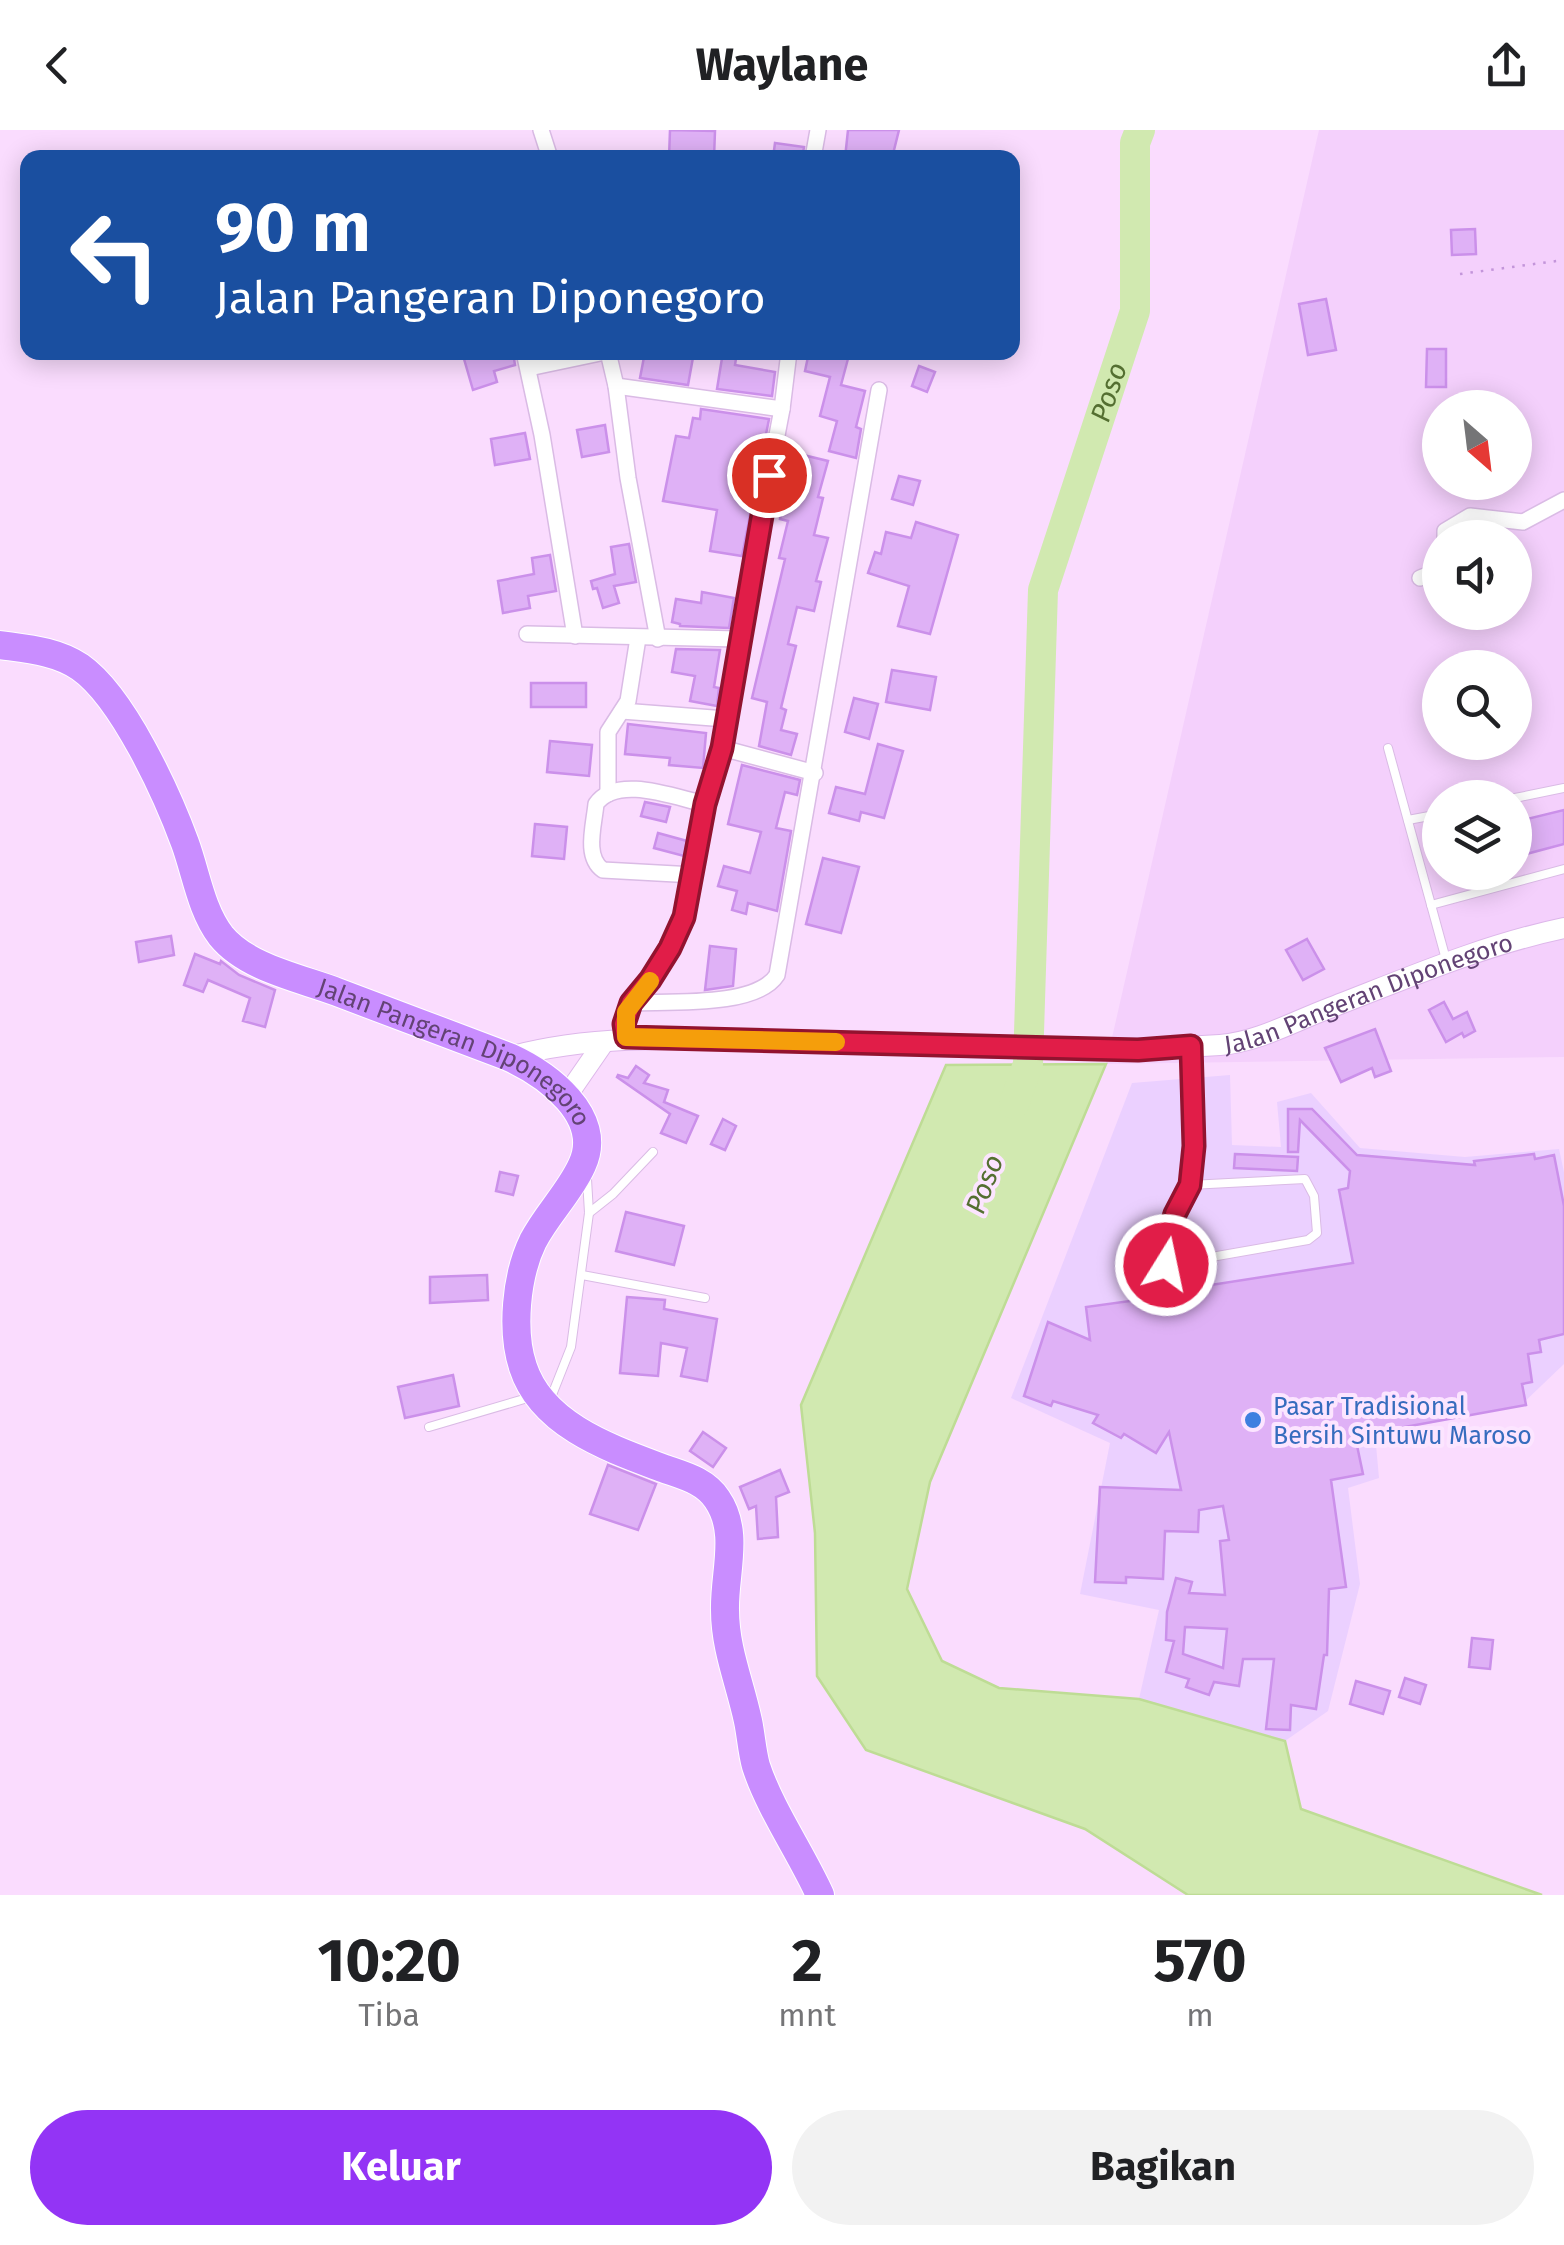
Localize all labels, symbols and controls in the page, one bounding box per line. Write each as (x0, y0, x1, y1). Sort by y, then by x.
icon: back (30, 38, 85, 93)
text: Waylane (696, 38, 868, 92)
icon: share (1479, 38, 1534, 93)
text: 90 m (215, 186, 371, 270)
icon: left (50, 190, 180, 320)
text: Jalan Pangeran Diponegoro (215, 271, 766, 325)
water label: Poso (1084, 358, 1134, 426)
north arrow (1422, 390, 1532, 500)
map controls (1422, 390, 1532, 890)
pin (727, 433, 812, 518)
icon: arrive (742, 448, 797, 503)
button: sound (1422, 520, 1532, 630)
button: search (1422, 650, 1532, 760)
button: layers (1422, 780, 1532, 890)
street label: Jalan Pangeran Diponegoro (1222, 928, 1517, 1060)
street label: Jalan Pangeran Diponegoro (313, 972, 597, 1131)
water label: Poso (959, 1150, 1010, 1218)
position arrow (1114, 1213, 1218, 1317)
place label: Pasar Tradisional Bersih Sintuwu Maroso (1273, 1392, 1532, 1451)
marker: Pasar Tradisional Bersih Sintuwu Maroso (1242, 1409, 1264, 1431)
text: 10:20 (317, 1925, 461, 1997)
text: 2 (792, 1925, 823, 1997)
text: 570 (1154, 1925, 1247, 1997)
text: Tiba (358, 1996, 420, 2034)
text: mnt (778, 1996, 836, 2034)
text: m (1186, 1996, 1214, 2034)
button: Keluar (30, 2110, 772, 2225)
button: Bagikan (792, 2110, 1534, 2225)

